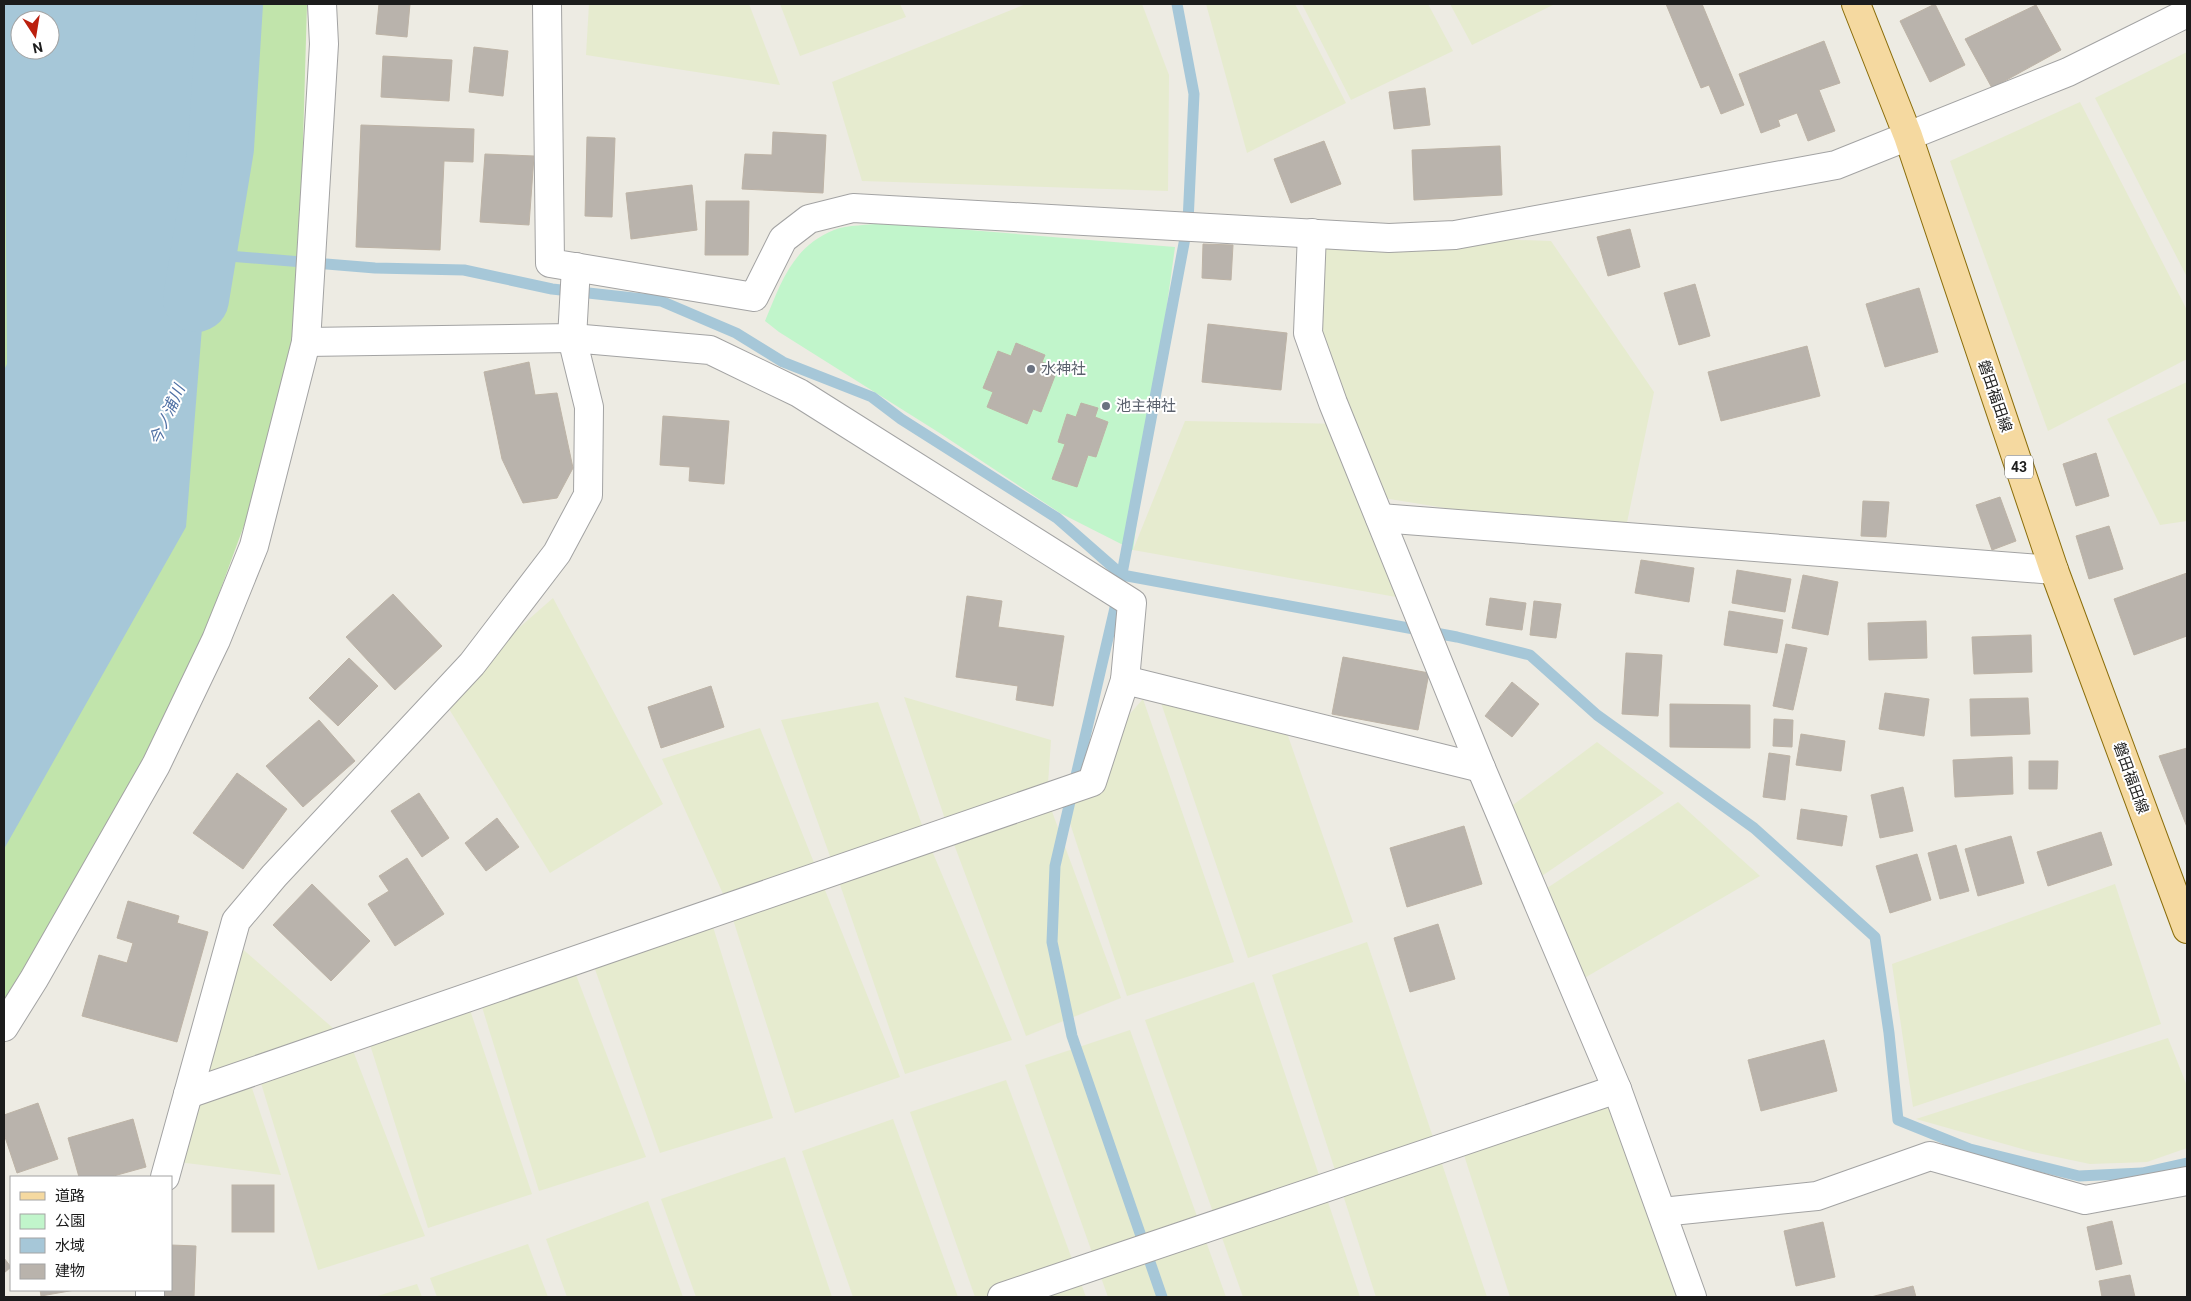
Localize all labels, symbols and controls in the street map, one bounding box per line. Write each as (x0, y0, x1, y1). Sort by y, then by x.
north arrow (10, 10, 60, 60)
text: N (31, 39, 44, 57)
street label: 磐田福田線 (1974, 358, 2016, 434)
place label: 水神社 (1041, 360, 1086, 378)
marker: 水神社 (1025, 363, 1037, 375)
water label: 今ノ浦川 (145, 380, 190, 448)
place label: 池主神社 (1116, 397, 1176, 415)
marker: 池主神社 (1100, 400, 1112, 412)
road number: 43 (2005, 456, 2033, 478)
street label: 磐田福田線 (2110, 740, 2152, 816)
legend (10, 1176, 172, 1291)
text: 道路 (55, 1187, 85, 1205)
text: 公園 (55, 1212, 85, 1230)
text: 水域 (55, 1237, 85, 1255)
text: 建物 (55, 1262, 85, 1280)

